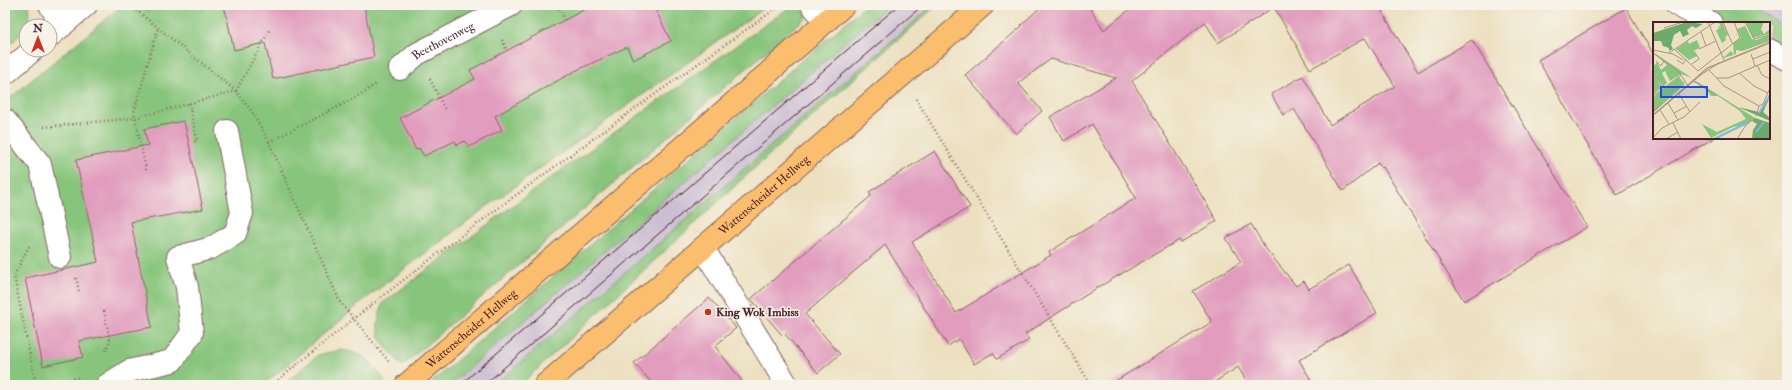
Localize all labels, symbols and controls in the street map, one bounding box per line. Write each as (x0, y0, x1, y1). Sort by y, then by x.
north arrow (18, 18, 58, 58)
street label: Beethovenweg (408, 18, 478, 63)
text: N (32, 22, 44, 35)
inset map (1653, 22, 1770, 139)
street label: Wattenscheider Hellweg (715, 151, 813, 239)
street label: Wattenscheider Hellweg (422, 285, 521, 373)
place label: King Wok Imbiss (716, 305, 799, 320)
marker: King Wok Imbiss (703, 307, 713, 317)

